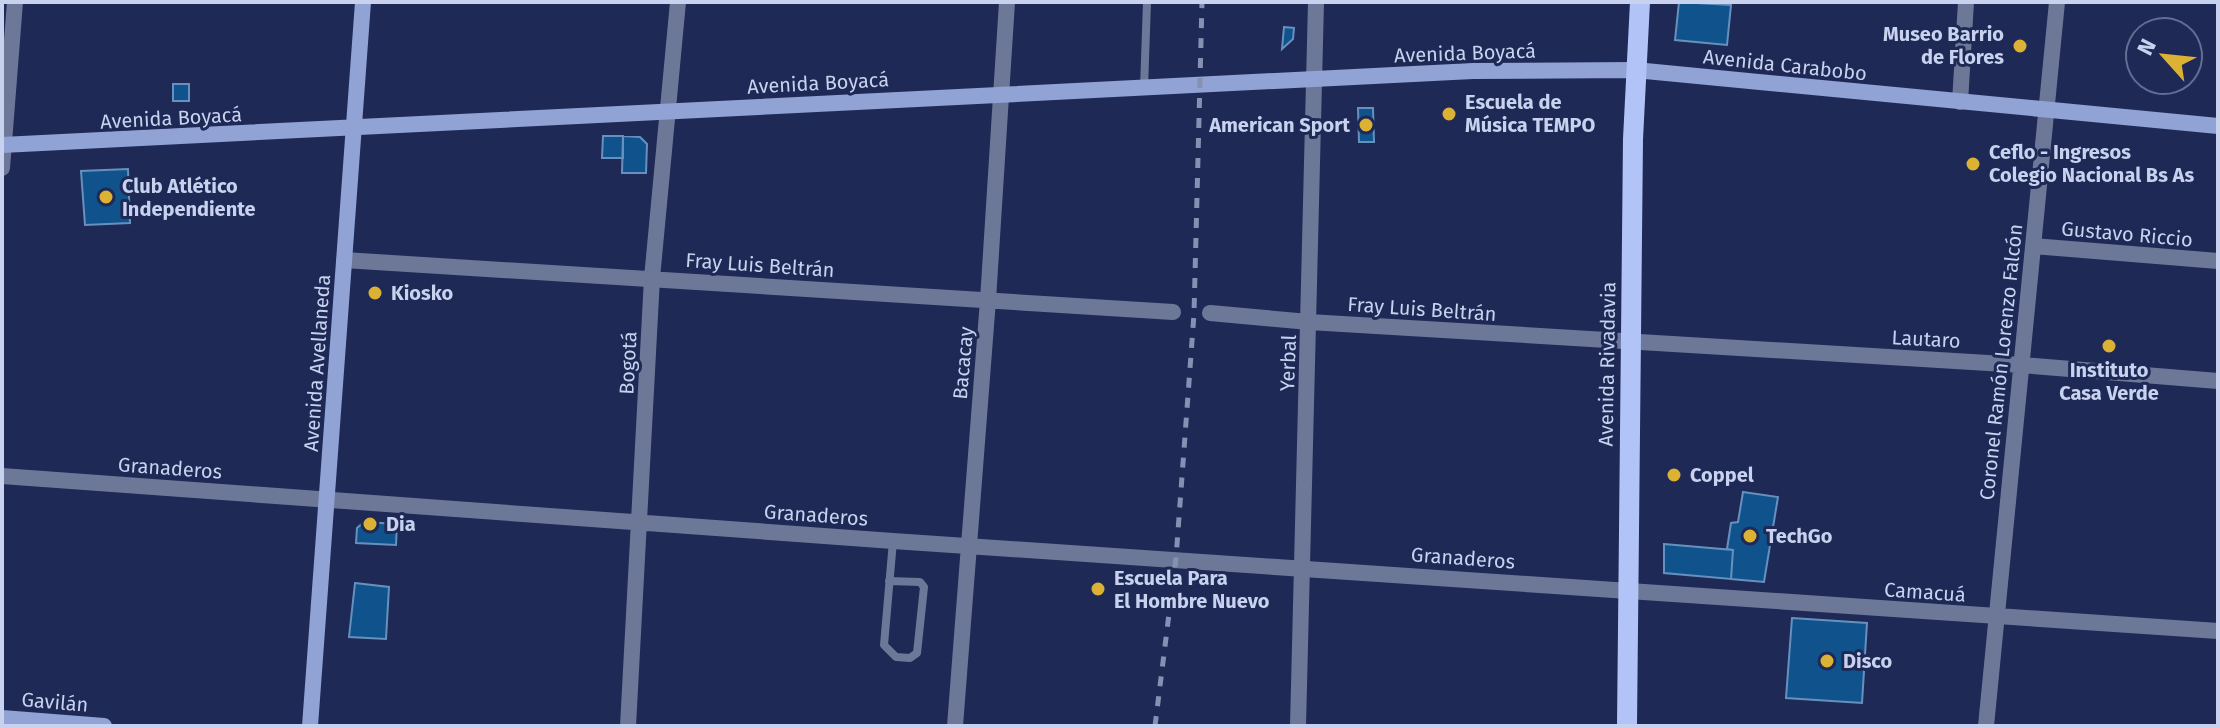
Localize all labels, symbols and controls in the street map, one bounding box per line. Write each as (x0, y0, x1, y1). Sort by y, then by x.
north arrow (2124, 16, 2204, 96)
place label: Museo Barrio de Flores (1883, 22, 2004, 69)
text: N (2131, 35, 2162, 60)
marker: Museo Barrio de Flores (2011, 37, 2029, 55)
street label: Avenida Boyacá (1394, 39, 1536, 67)
street label: Avenida Carabobo (1702, 44, 1868, 86)
street label: Avenida Boyacá (746, 67, 890, 99)
place label: Escuela de Música TEMPO (1465, 90, 1596, 137)
street label: Avenida Boyacá (99, 102, 243, 134)
marker: Escuela de Música TEMPO (1440, 105, 1458, 123)
place label: American Sport (1208, 113, 1350, 137)
marker: American Sport (1357, 116, 1375, 134)
place label: Ceflo - Ingresos Colegio Nacional Bs As (1989, 140, 2194, 187)
marker: Ceflo - Ingresos Colegio Nacional Bs As (1964, 155, 1982, 173)
place label: Club Atlético Independiente (122, 174, 256, 221)
marker: Club Atlético Independiente (97, 188, 115, 206)
street label: Gustavo Riccio (2060, 216, 2194, 252)
street label: Coronel Ramón Lorenzo Falcón (1975, 223, 2027, 501)
street label: Fray Luis Beltrán (685, 248, 835, 282)
street label: Avenida Avellaneda (299, 274, 335, 452)
place label: Kiosko (391, 281, 453, 305)
street label: Avenida Rivadavia (1594, 281, 1620, 447)
marker: Kiosko (366, 284, 384, 302)
street label: Fray Luis Beltrán (1347, 292, 1497, 326)
street label: Bacacay (948, 325, 978, 400)
street label: Lautaro (1891, 325, 1961, 353)
street label: Bogotá (614, 331, 642, 395)
street label: Yerbal (1275, 334, 1301, 392)
marker: Instituto Casa Verde (2100, 337, 2118, 355)
place label: Instituto Casa Verde (2059, 358, 2159, 405)
street label: Granaderos (117, 452, 223, 484)
place label: Coppel (1690, 463, 1754, 487)
marker: Coppel (1665, 466, 1683, 484)
street label: Granaderos (763, 499, 869, 531)
place label: Dia (386, 512, 416, 536)
marker: Dia (361, 515, 379, 533)
place label: TechGo (1766, 524, 1833, 548)
marker: TechGo (1741, 527, 1759, 545)
street label: Granaderos (1410, 542, 1516, 574)
place label: Escuela Para El Hombre Nuevo (1114, 566, 1270, 613)
street label: Camacuá (1883, 577, 1967, 607)
marker: Escuela Para El Hombre Nuevo (1089, 580, 1107, 598)
place label: Disco (1843, 649, 1893, 673)
marker: Disco (1818, 652, 1836, 670)
street label: Gavilán (21, 687, 89, 717)

